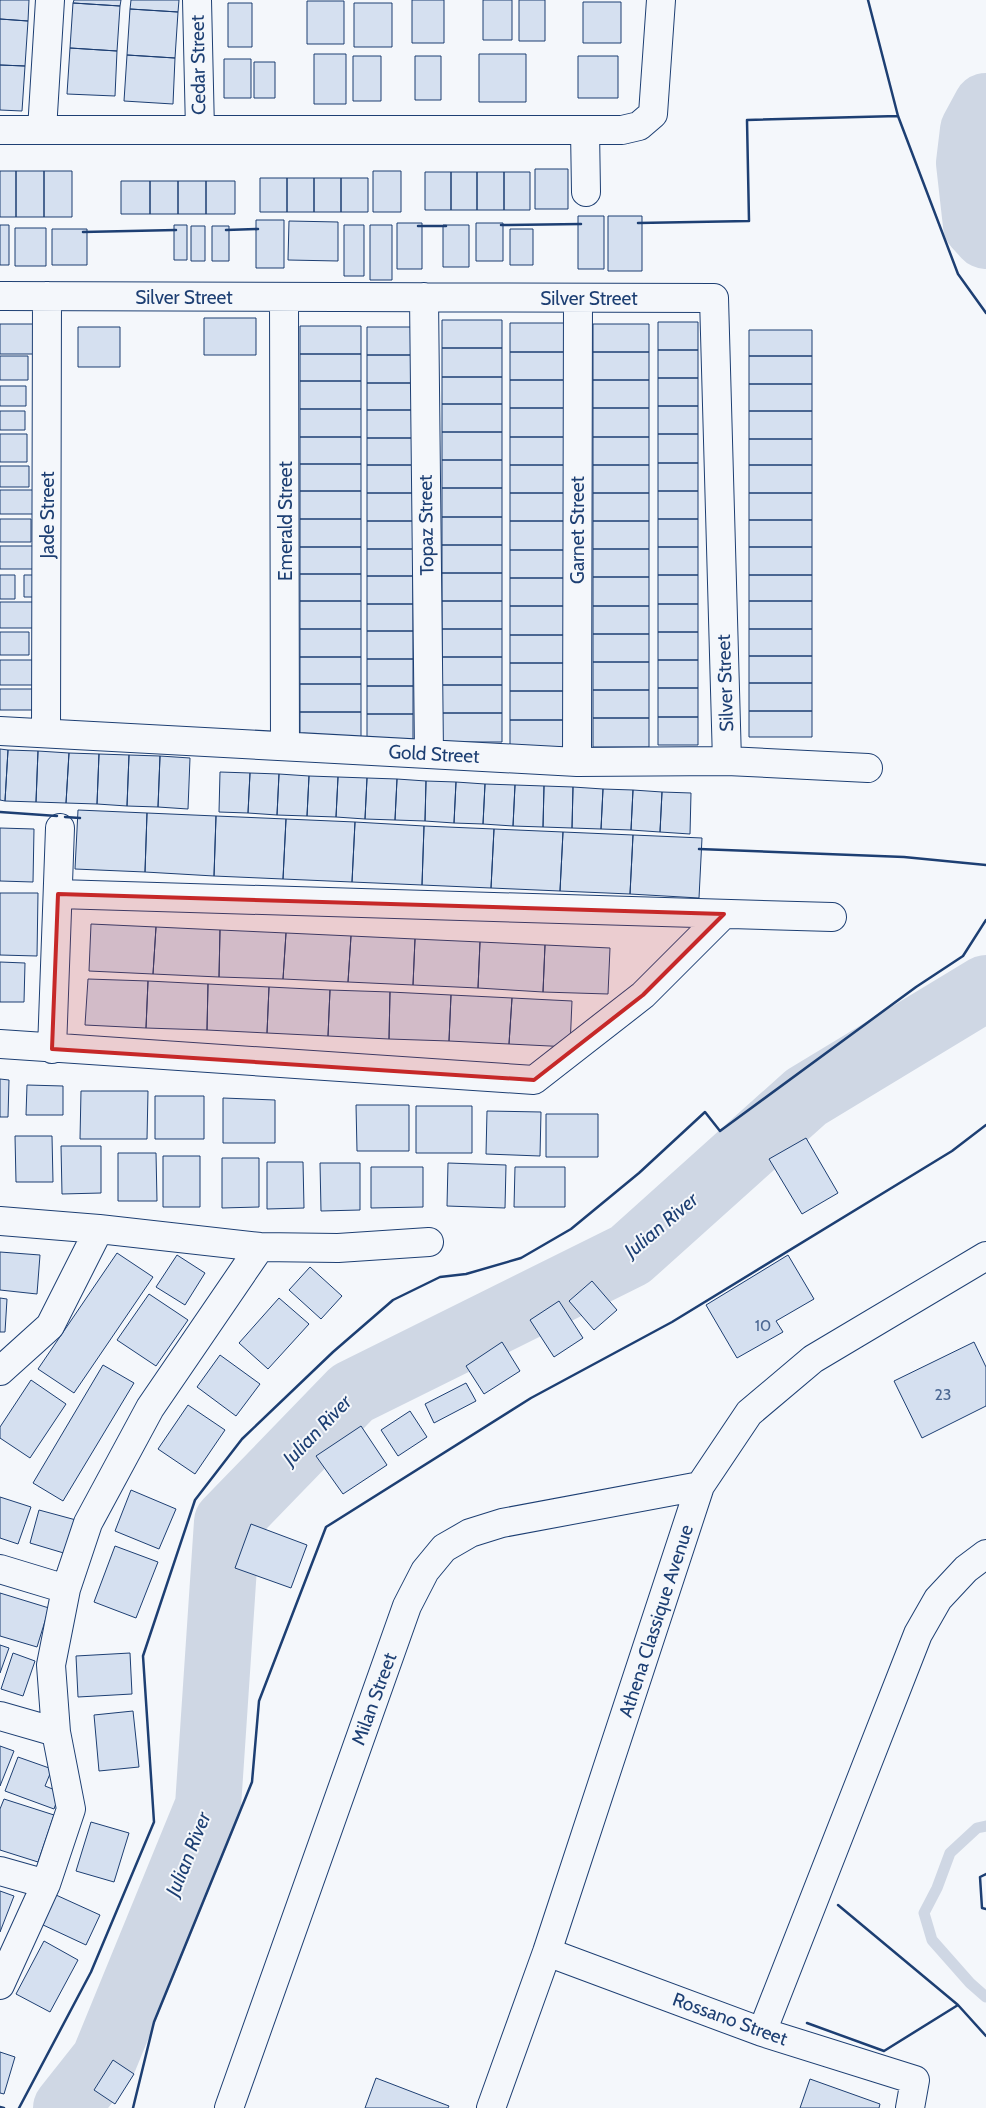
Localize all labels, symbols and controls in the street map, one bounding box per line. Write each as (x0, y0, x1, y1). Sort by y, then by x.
street label: Cedar Street (186, 14, 210, 115)
street label: Silver Street (135, 286, 233, 309)
street label: Silver Street (540, 287, 638, 310)
street label: Emerald Street (274, 461, 297, 581)
street label: Jade Street (36, 471, 59, 560)
street label: Topaz Street (414, 474, 438, 576)
street label: Garnet Street (566, 476, 589, 584)
street label: Silver Street (712, 633, 738, 732)
street label: Gold Street (388, 740, 481, 768)
water label: Julian River (618, 1187, 703, 1264)
house number: 10 (755, 1316, 771, 1335)
house number: 23 (934, 1385, 952, 1404)
water label: Julian River (276, 1389, 357, 1472)
street label: Athena Classique Avenue (614, 1521, 698, 1720)
street label: Milan Street (347, 1649, 402, 1748)
water label: Julian River (160, 1808, 216, 1901)
street label: Rossano Street (669, 1988, 791, 2051)

